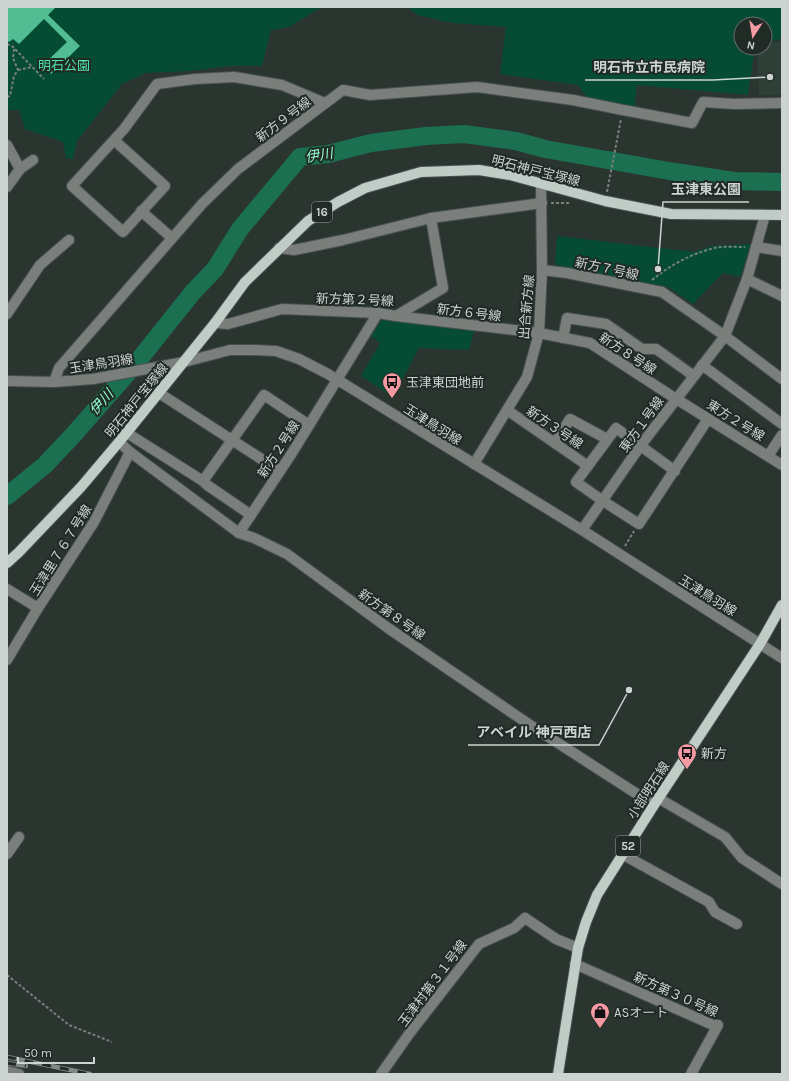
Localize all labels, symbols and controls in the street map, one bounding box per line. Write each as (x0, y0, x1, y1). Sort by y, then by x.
north arrow (733, 16, 773, 56)
text: N (746, 38, 756, 52)
callout: 明石市立市民病院 (585, 54, 713, 80)
park label: 明石公園 (38, 58, 90, 73)
text: 明石市立市民病院 (593, 59, 705, 76)
street label: 新方９号線 (253, 94, 314, 145)
water label: 伊川 (304, 144, 336, 166)
street label: 明石神戸宝塚線 (490, 152, 582, 189)
callout: 玉津東公園 (663, 176, 749, 202)
text: 玉津東公園 (671, 181, 741, 198)
road number: 16 (312, 202, 332, 222)
street label: 新方７号線 (574, 254, 640, 283)
street label: 出合新方線 (516, 274, 537, 340)
street label: 新方第２号線 (316, 291, 394, 308)
street label: 新方６号線 (436, 301, 502, 324)
street label: 新方８号線 (596, 329, 659, 377)
street label: 玉津鳥羽線 (68, 351, 134, 376)
street label: 明石神戸宝塚線 (102, 360, 171, 440)
bus stop icon: 玉津東団地前 (381, 371, 403, 399)
place label: 玉津東団地前 (406, 375, 484, 390)
water label: 伊川 (86, 385, 118, 418)
street label: 東方１号線 (616, 394, 667, 455)
street label: 東方２号線 (704, 397, 767, 444)
street label: 玉津鳥羽線 (401, 401, 464, 448)
street label: 新方３号線 (524, 403, 586, 452)
street label: 新方２号線 (254, 418, 302, 481)
street label: 玉津里７６７号線 (27, 502, 94, 598)
street label: 玉津鳥羽線 (676, 572, 739, 619)
street label: 新方第８号線 (355, 586, 428, 643)
callout: アベイル 神戸西店 (468, 719, 599, 745)
text: アベイル 神戸西店 (476, 724, 592, 741)
bus stop icon: 新方 (676, 742, 698, 770)
place label: 新方 (701, 746, 727, 761)
street label: 小部明石線 (624, 759, 672, 822)
road number: 52 (616, 836, 640, 856)
street label: 玉津村第３１号線 (395, 937, 470, 1029)
street label: 新方第３０号線 (631, 969, 720, 1020)
shop icon: ASオート (589, 1001, 611, 1029)
place label: ASオート (614, 1005, 668, 1020)
scale bar (18, 1039, 94, 1065)
text: 50 m (24, 1046, 52, 1060)

